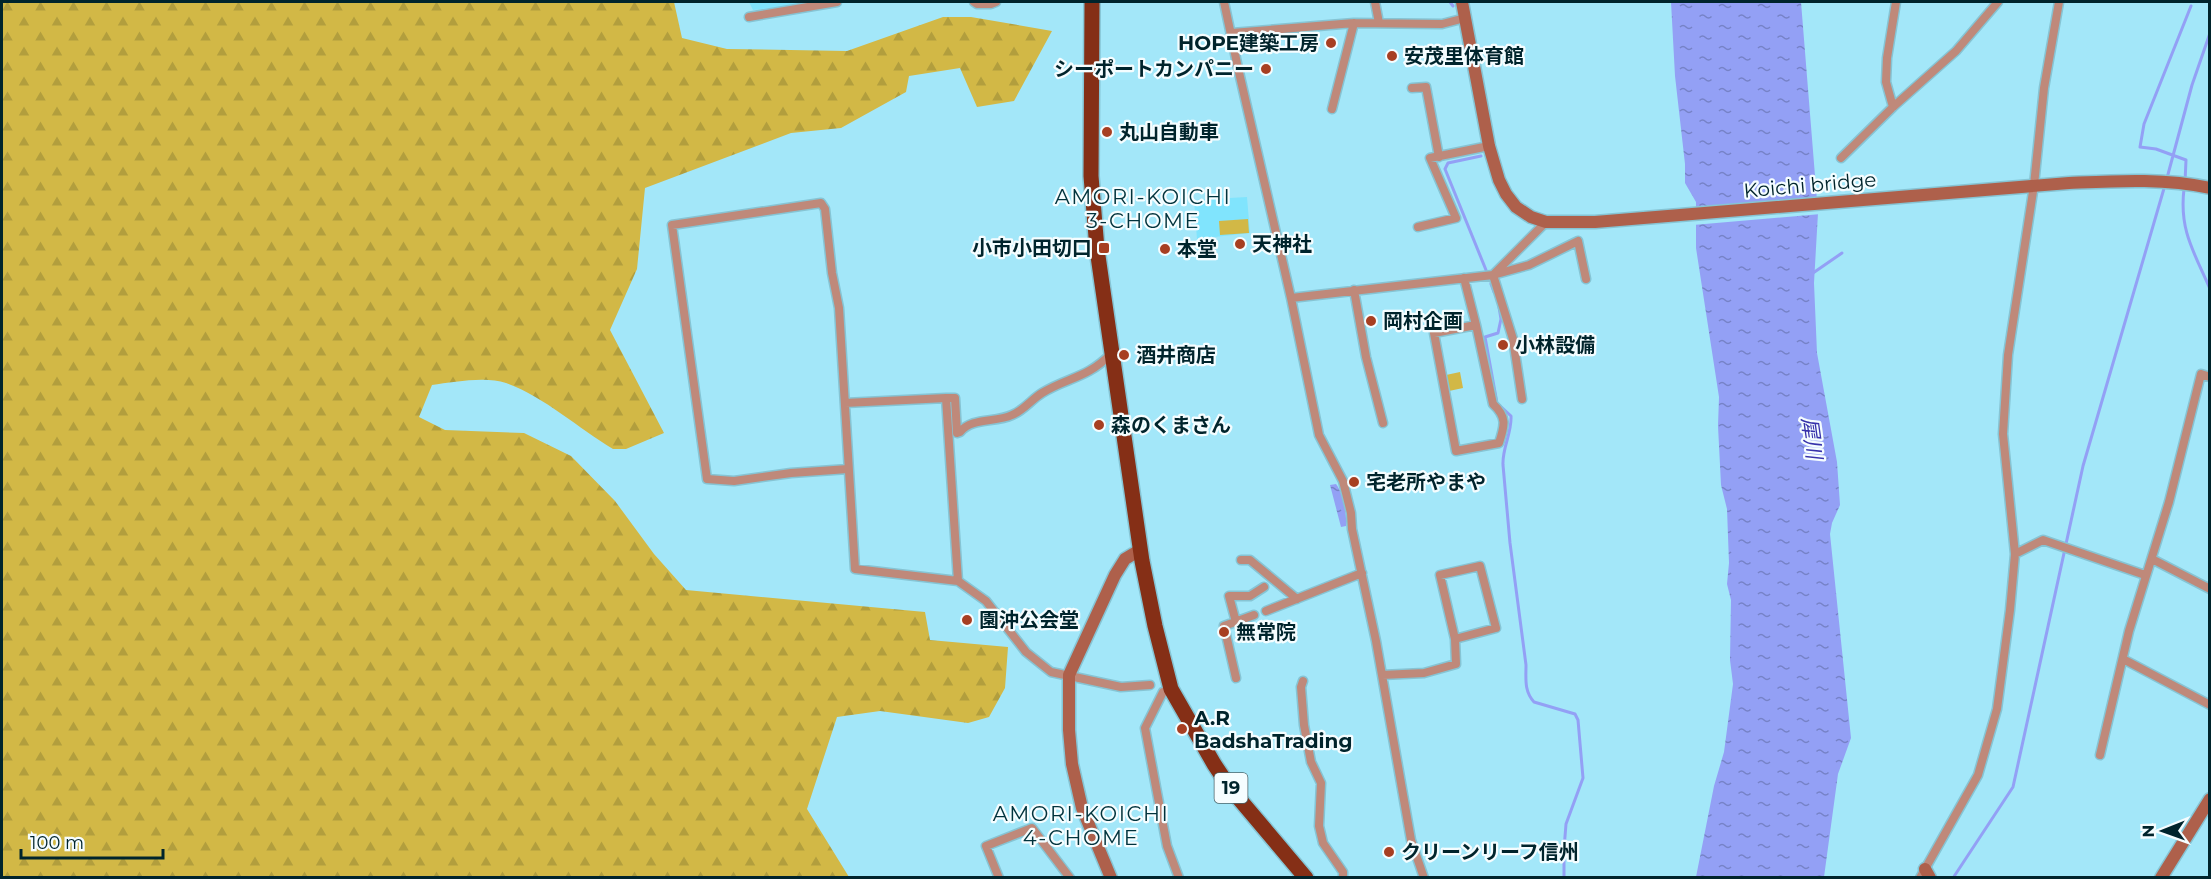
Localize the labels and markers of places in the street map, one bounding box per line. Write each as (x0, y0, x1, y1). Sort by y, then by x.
place label: HOPE建築工房 (1178, 31, 1319, 55)
marker: HOPE建築工房 (1324, 36, 1338, 50)
place label: 安茂里体育館 (1404, 44, 1524, 68)
marker: 安茂里体育館 (1385, 49, 1399, 63)
place label: シーポートカンパニー (1054, 57, 1254, 81)
marker: シーポートカンパニー (1259, 62, 1273, 76)
place label: 丸山自動車 (1119, 120, 1219, 144)
marker: 丸山自動車 (1100, 125, 1114, 139)
place label: 天神社 (1252, 232, 1312, 256)
place label: 小市小田切口 (972, 236, 1092, 260)
place label: 本堂 (1177, 237, 1217, 261)
marker: 天神社 (1233, 237, 1247, 251)
marker: 小市小田切口 (1097, 241, 1111, 255)
marker: 本堂 (1158, 242, 1172, 256)
place label: 岡村企画 (1383, 309, 1463, 333)
marker: 岡村企画 (1364, 314, 1378, 328)
place label: 小林設備 (1515, 333, 1595, 357)
marker: 小林設備 (1496, 338, 1510, 352)
place label: 酒井商店 (1136, 343, 1216, 367)
marker: 酒井商店 (1117, 348, 1131, 362)
place label: 森のくまさん (1111, 413, 1231, 437)
marker: 森のくまさん (1092, 418, 1106, 432)
place label: 宅老所やまや (1366, 470, 1486, 494)
marker: 宅老所やまや (1347, 475, 1361, 489)
place label: 園沖公会堂 (979, 608, 1079, 632)
marker: 園沖公会堂 (960, 613, 974, 627)
place label: 無常院 (1236, 620, 1296, 644)
marker: 無常院 (1217, 625, 1231, 639)
place label: A.R BadshaTrading (1193, 706, 1352, 753)
marker: A.R BadshaTrading (1175, 722, 1189, 736)
place label: クリーンリーフ信州 (1401, 840, 1579, 864)
marker: クリーンリーフ信州 (1382, 845, 1396, 859)

